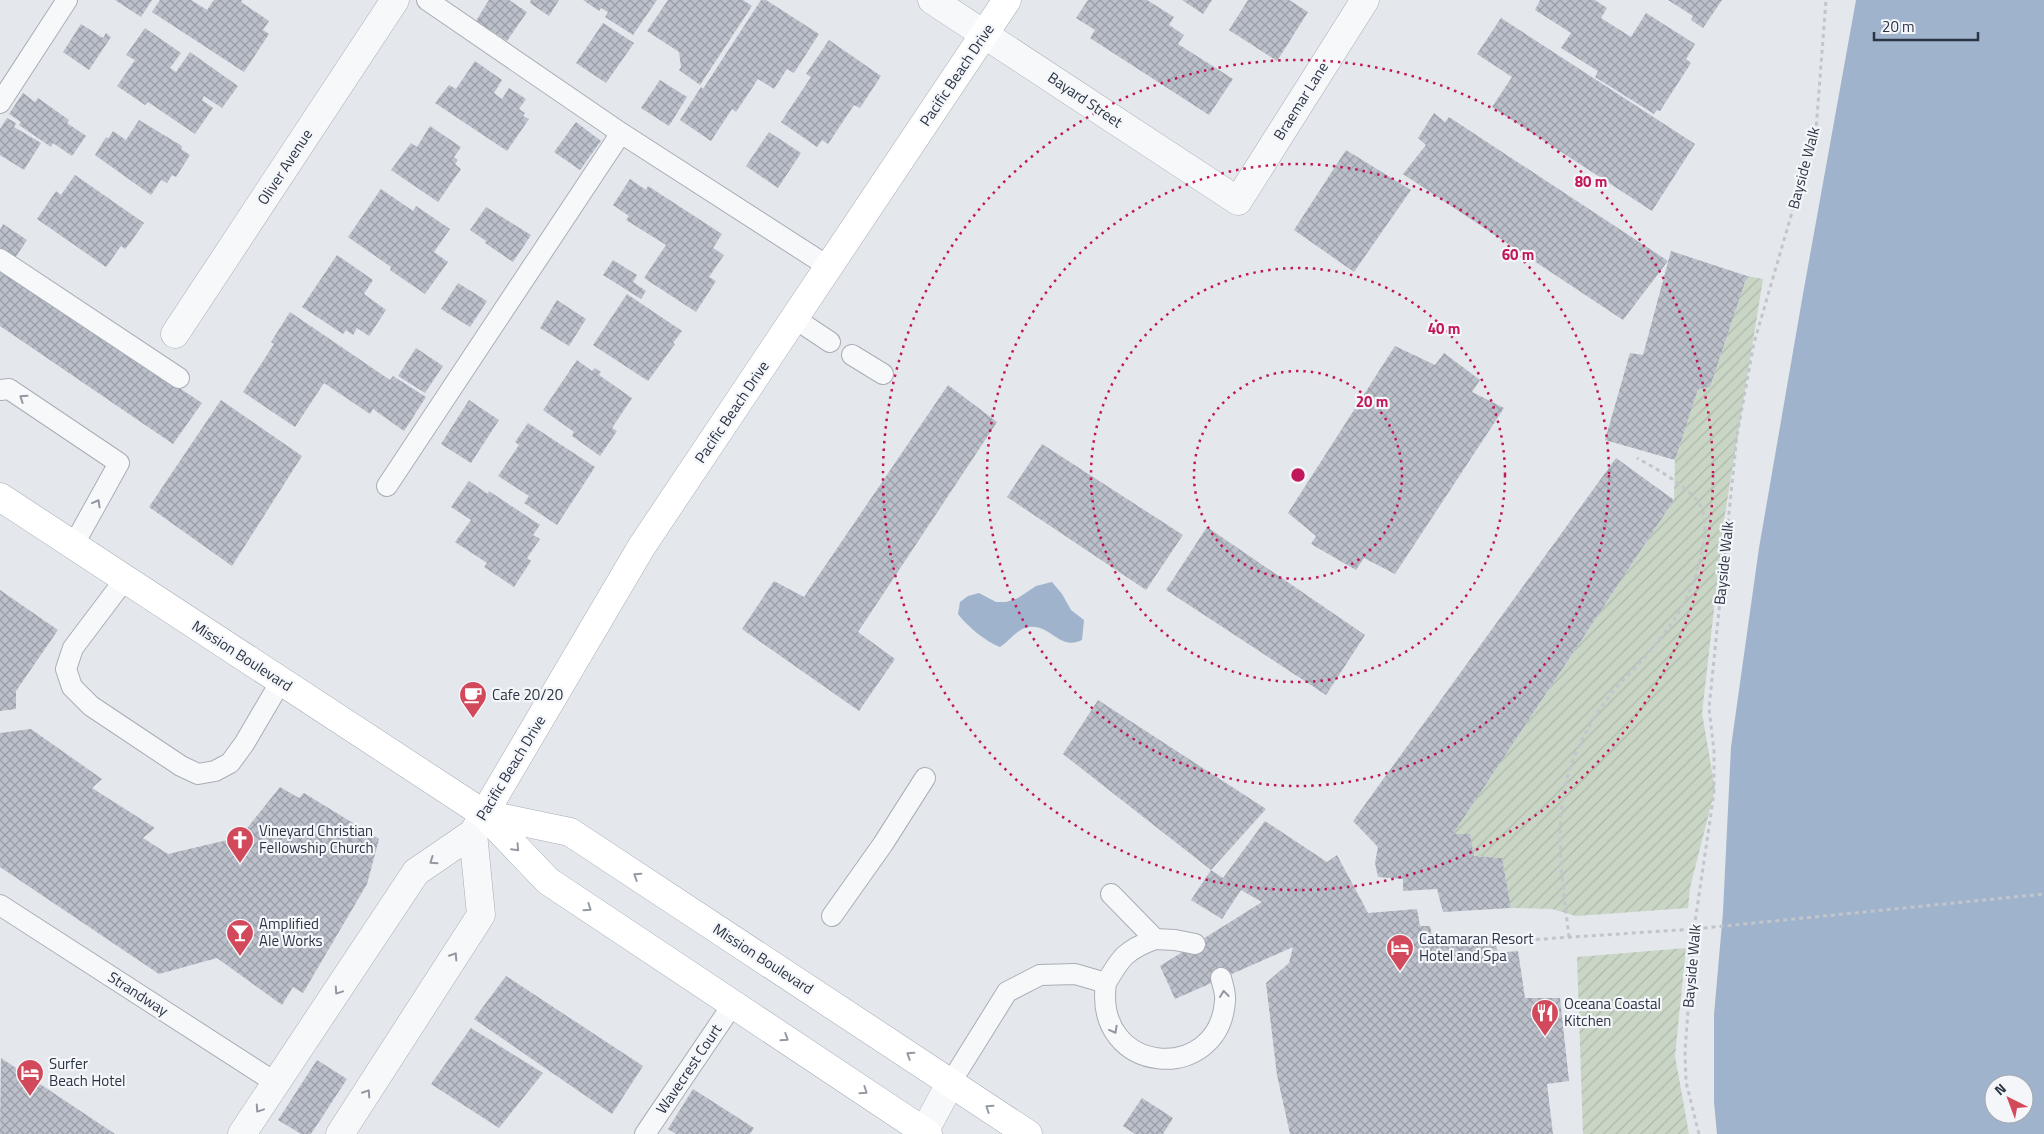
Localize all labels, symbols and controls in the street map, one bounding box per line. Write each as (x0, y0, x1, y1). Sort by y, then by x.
scale bar (1874, 10, 1978, 42)
text: 20 m (1882, 15, 1915, 38)
street label: Pacific Beach Drive (914, 19, 999, 131)
street label: Braemar Lane (1267, 57, 1334, 144)
street label: Bayard Street (1043, 66, 1128, 134)
street label: Oliver Avenue (251, 124, 318, 209)
street label: Bayside Walk (1782, 124, 1826, 211)
text: 80 m (1575, 170, 1607, 193)
text: 60 m (1502, 243, 1534, 266)
text: 40 m (1428, 317, 1460, 340)
street label: Pacific Beach Drive (689, 356, 774, 468)
text: 20 m (1356, 390, 1388, 413)
one-way arrow (19, 395, 28, 404)
centre of rings (1289, 466, 1307, 484)
one-way arrow (91, 500, 101, 509)
street label: Bayside Walk (1708, 520, 1739, 606)
street label: Mission Boulevard (187, 614, 297, 697)
cafe icon: Cafe 20/20 (458, 680, 488, 719)
place label: Cafe 20/20 (492, 683, 563, 706)
street label: Pacific Beach Drive (470, 711, 551, 825)
place label: Vineyard Christian Fellowship Church (259, 819, 374, 859)
church icon: Vineyard Christian Fellowship Church (225, 825, 255, 864)
one-way arrow (510, 842, 519, 851)
one-way arrow (429, 855, 439, 864)
one-way arrow (634, 873, 643, 883)
one-way arrow (583, 902, 592, 911)
place label: Amplified Ale Works (259, 912, 323, 952)
street label: Mission Boulevard (708, 917, 818, 1000)
bar icon: Amplified Ale Works (225, 918, 255, 957)
street label: Bayside Walk (1676, 923, 1707, 1009)
place label: Catamaran Resort Hotel and Spa (1419, 927, 1534, 967)
hotel icon: Catamaran Resort Hotel and Spa (1385, 933, 1415, 972)
one-way arrow (448, 953, 458, 962)
street label: Strandway (103, 965, 173, 1022)
one-way arrow (334, 985, 344, 994)
one-way arrow (1219, 989, 1230, 997)
place label: Oceana Coastal Kitchen (1564, 992, 1661, 1032)
restaurant icon: Oceana Coastal Kitchen (1530, 998, 1560, 1037)
street label: Wavecrest Court (650, 1018, 728, 1118)
one-way arrow (1108, 1025, 1118, 1034)
one-way arrow (779, 1032, 789, 1041)
place label: Surfer Beach Hotel (49, 1052, 125, 1092)
one-way arrow (906, 1052, 915, 1062)
hotel icon: Surfer Beach Hotel (15, 1058, 45, 1097)
north arrow (1984, 1074, 2034, 1124)
text: N (1989, 1078, 2011, 1100)
one-way arrow (858, 1085, 868, 1094)
one-way arrow (360, 1089, 370, 1098)
one-way arrow (256, 1103, 265, 1112)
one-way arrow (985, 1105, 995, 1114)

